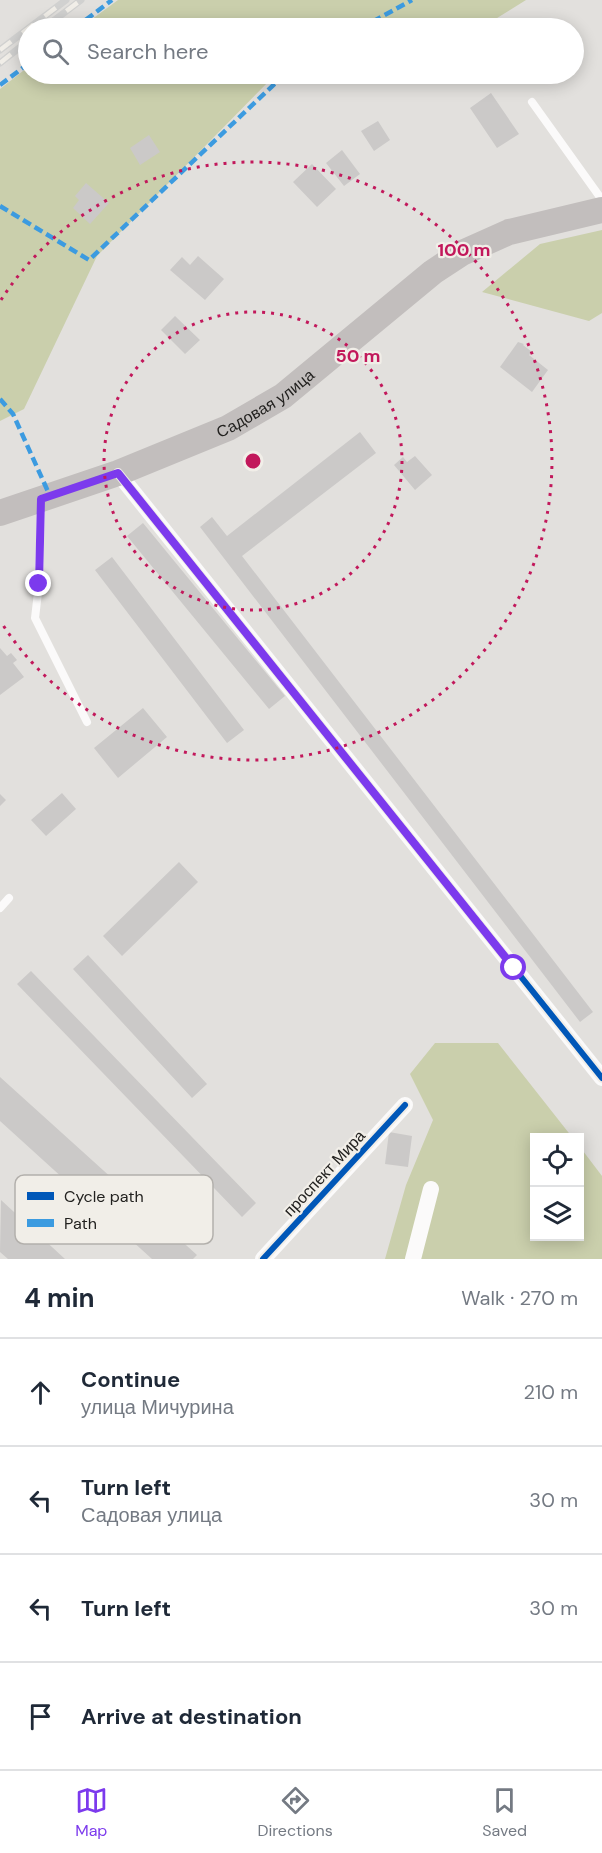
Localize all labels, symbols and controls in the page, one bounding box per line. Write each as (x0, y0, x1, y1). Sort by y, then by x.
search box (18, 18, 584, 84)
icon: search (39, 35, 72, 68)
text: Search here (87, 37, 208, 66)
text: 100 m (437, 238, 491, 262)
text: 50 m (335, 344, 381, 368)
street label: Садовая улица (213, 364, 319, 443)
centre of rings (243, 451, 263, 471)
route end (25, 570, 51, 596)
route start (500, 954, 526, 980)
street label: проспект Мира (279, 1126, 370, 1221)
map controls (530, 1133, 584, 1241)
button: locate (530, 1133, 584, 1187)
legend (15, 1175, 213, 1244)
text: Cycle path (64, 1186, 144, 1207)
button: layers (530, 1187, 584, 1241)
text: Path (64, 1213, 97, 1234)
text: 4 min (24, 1281, 95, 1315)
text: Walk · 270 m (461, 1285, 578, 1311)
text: Continue (81, 1365, 180, 1394)
icon: ahead (24, 1376, 57, 1409)
text: 210 m (523, 1379, 578, 1405)
text: улица Мичурина (81, 1394, 234, 1420)
text: Turn left (81, 1473, 171, 1502)
icon: left (24, 1484, 57, 1517)
text: 30 m (529, 1487, 578, 1513)
text: Садовая улица (81, 1502, 222, 1528)
icon: left (24, 1592, 57, 1625)
text: Turn left (81, 1594, 171, 1623)
text: 30 m (529, 1595, 578, 1621)
icon: arrive (24, 1700, 57, 1733)
text: Arrive at destination (81, 1702, 302, 1731)
tab: Map (75, 1784, 108, 1841)
tab: Directions (257, 1784, 333, 1841)
tab: Saved (482, 1784, 527, 1841)

